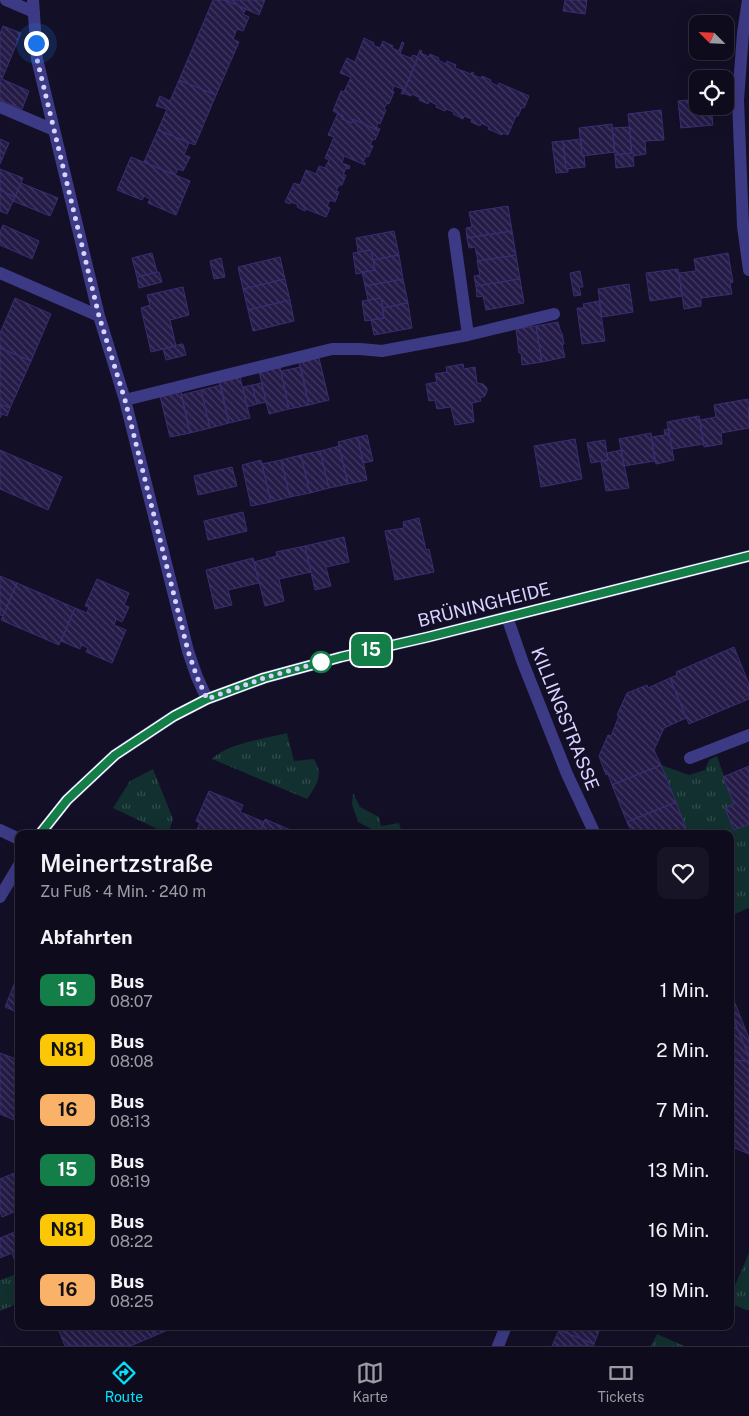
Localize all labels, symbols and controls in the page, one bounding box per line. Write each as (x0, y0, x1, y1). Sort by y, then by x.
north arrow (689, 15, 734, 60)
map controls (689, 15, 734, 115)
your location (24, 31, 49, 56)
button: locate (689, 70, 734, 115)
street label: BRÜNINGHEIDE (415, 577, 552, 631)
line badge: 15 (348, 634, 394, 666)
text: 15 (361, 639, 381, 660)
street label: KILLINGSTRASSE (527, 644, 604, 793)
unlabelled marker (310, 651, 332, 673)
button: heart (657, 847, 709, 899)
text: Meinertzstraße (40, 849, 213, 877)
text: Zu Fuß · 4 Min. · 240 m (40, 882, 206, 901)
text: Abfahrten (40, 926, 132, 948)
text: Bus (110, 970, 144, 992)
text: 15 (58, 979, 77, 1000)
text: 1 Min. (660, 979, 709, 1001)
text: 08:07 (110, 992, 153, 1011)
text: Bus (110, 1030, 144, 1052)
text: N81 (51, 1039, 84, 1060)
text: 2 Min. (656, 1039, 709, 1061)
text: 08:08 (110, 1052, 154, 1071)
text: Bus (110, 1090, 144, 1112)
text: 16 (58, 1099, 77, 1120)
text: 7 Min. (656, 1099, 709, 1121)
text: 08:13 (110, 1112, 150, 1131)
text: Bus (110, 1150, 144, 1172)
text: 15 (58, 1159, 77, 1180)
text: 13 Min. (648, 1159, 709, 1181)
text: 08:19 (110, 1172, 150, 1191)
text: Bus (110, 1210, 144, 1232)
text: N81 (51, 1219, 84, 1240)
text: 16 Min. (648, 1219, 709, 1241)
text: 08:22 (110, 1232, 153, 1251)
text: Bus (110, 1270, 144, 1292)
text: 16 (58, 1279, 77, 1300)
text: 19 Min. (648, 1279, 709, 1301)
text: 08:25 (110, 1292, 154, 1311)
tab: Route (105, 1359, 143, 1405)
tab: Karte (352, 1359, 388, 1405)
tab: Tickets (597, 1359, 644, 1405)

